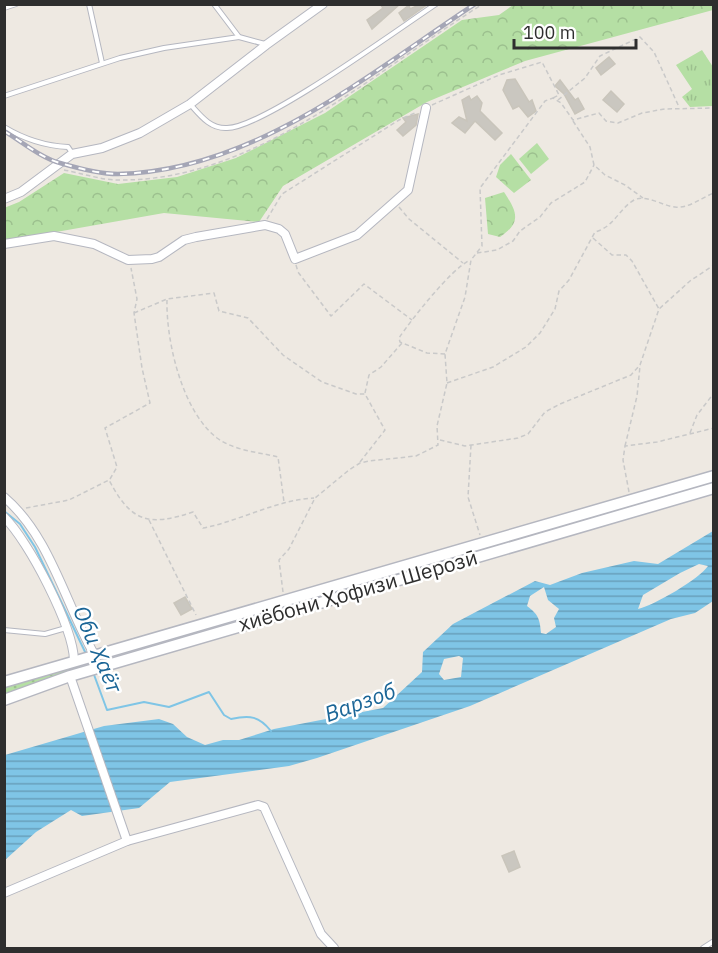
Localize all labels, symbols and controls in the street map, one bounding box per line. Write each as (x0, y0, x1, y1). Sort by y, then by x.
scale bar (514, 12, 636, 50)
text: 100 m (523, 21, 575, 44)
street label: хиёбони Ҳофизи Шерозӣ (235, 543, 480, 638)
water label: Оби Ҳаёт (67, 601, 130, 698)
water label: Варзоб (320, 675, 400, 728)

